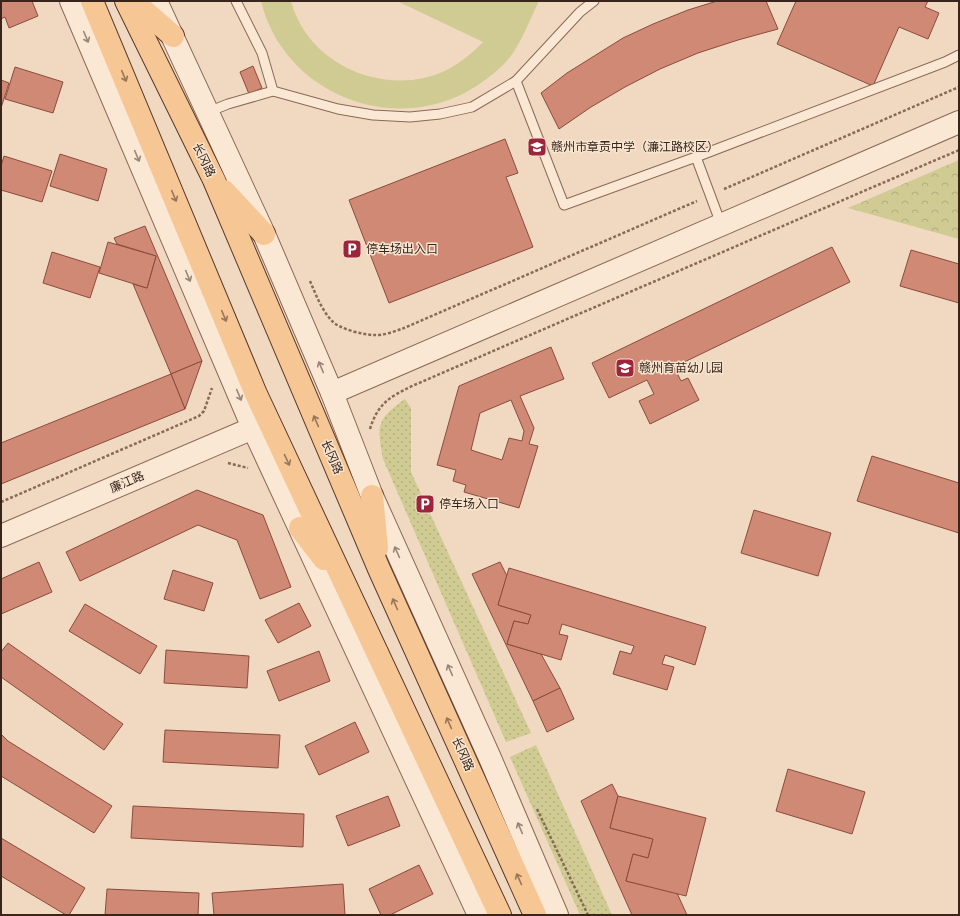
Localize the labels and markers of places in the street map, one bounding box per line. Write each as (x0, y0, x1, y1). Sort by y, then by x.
school or university icon: 赣州市章贡中学（濂江路校区） (526, 136, 548, 158)
place label: 赣州市章贡中学（濂江路校区） (551, 140, 719, 154)
parking icon: 停车场出入口 (341, 238, 363, 260)
place label: 停车场出入口 (366, 242, 438, 256)
school or university icon: 赣州育苗幼儿园 (614, 357, 636, 379)
place label: 赣州育苗幼儿园 (639, 361, 723, 375)
parking icon: 停车场入口 (414, 493, 436, 515)
place label: 停车场入口 (439, 497, 499, 511)

